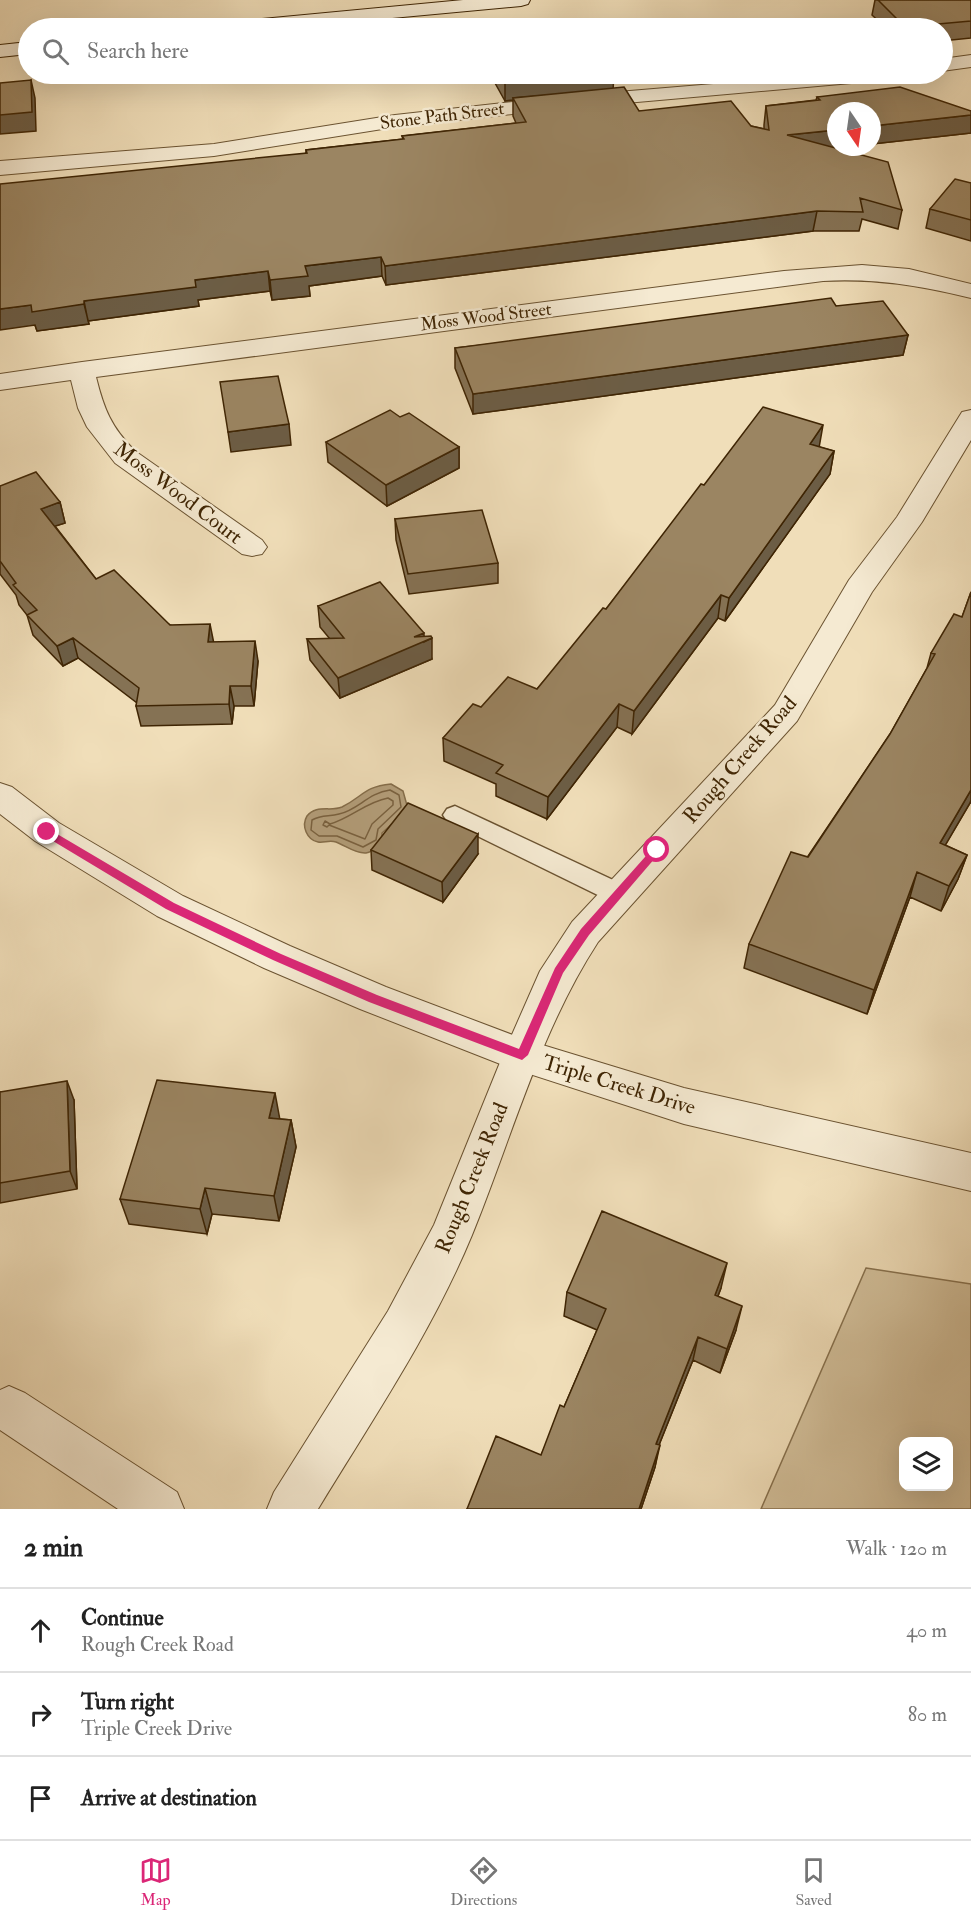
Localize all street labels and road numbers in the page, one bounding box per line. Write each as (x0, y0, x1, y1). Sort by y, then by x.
street label: Stone Path Street (379, 97, 506, 135)
street label: Moss Wood Street (419, 298, 553, 336)
street label: Moss Wood Court (108, 436, 248, 550)
street label: Rough Creek Road (677, 690, 803, 829)
street label: Triple Creek Drive (539, 1049, 699, 1121)
street label: Rough Creek Road (429, 1098, 515, 1257)

